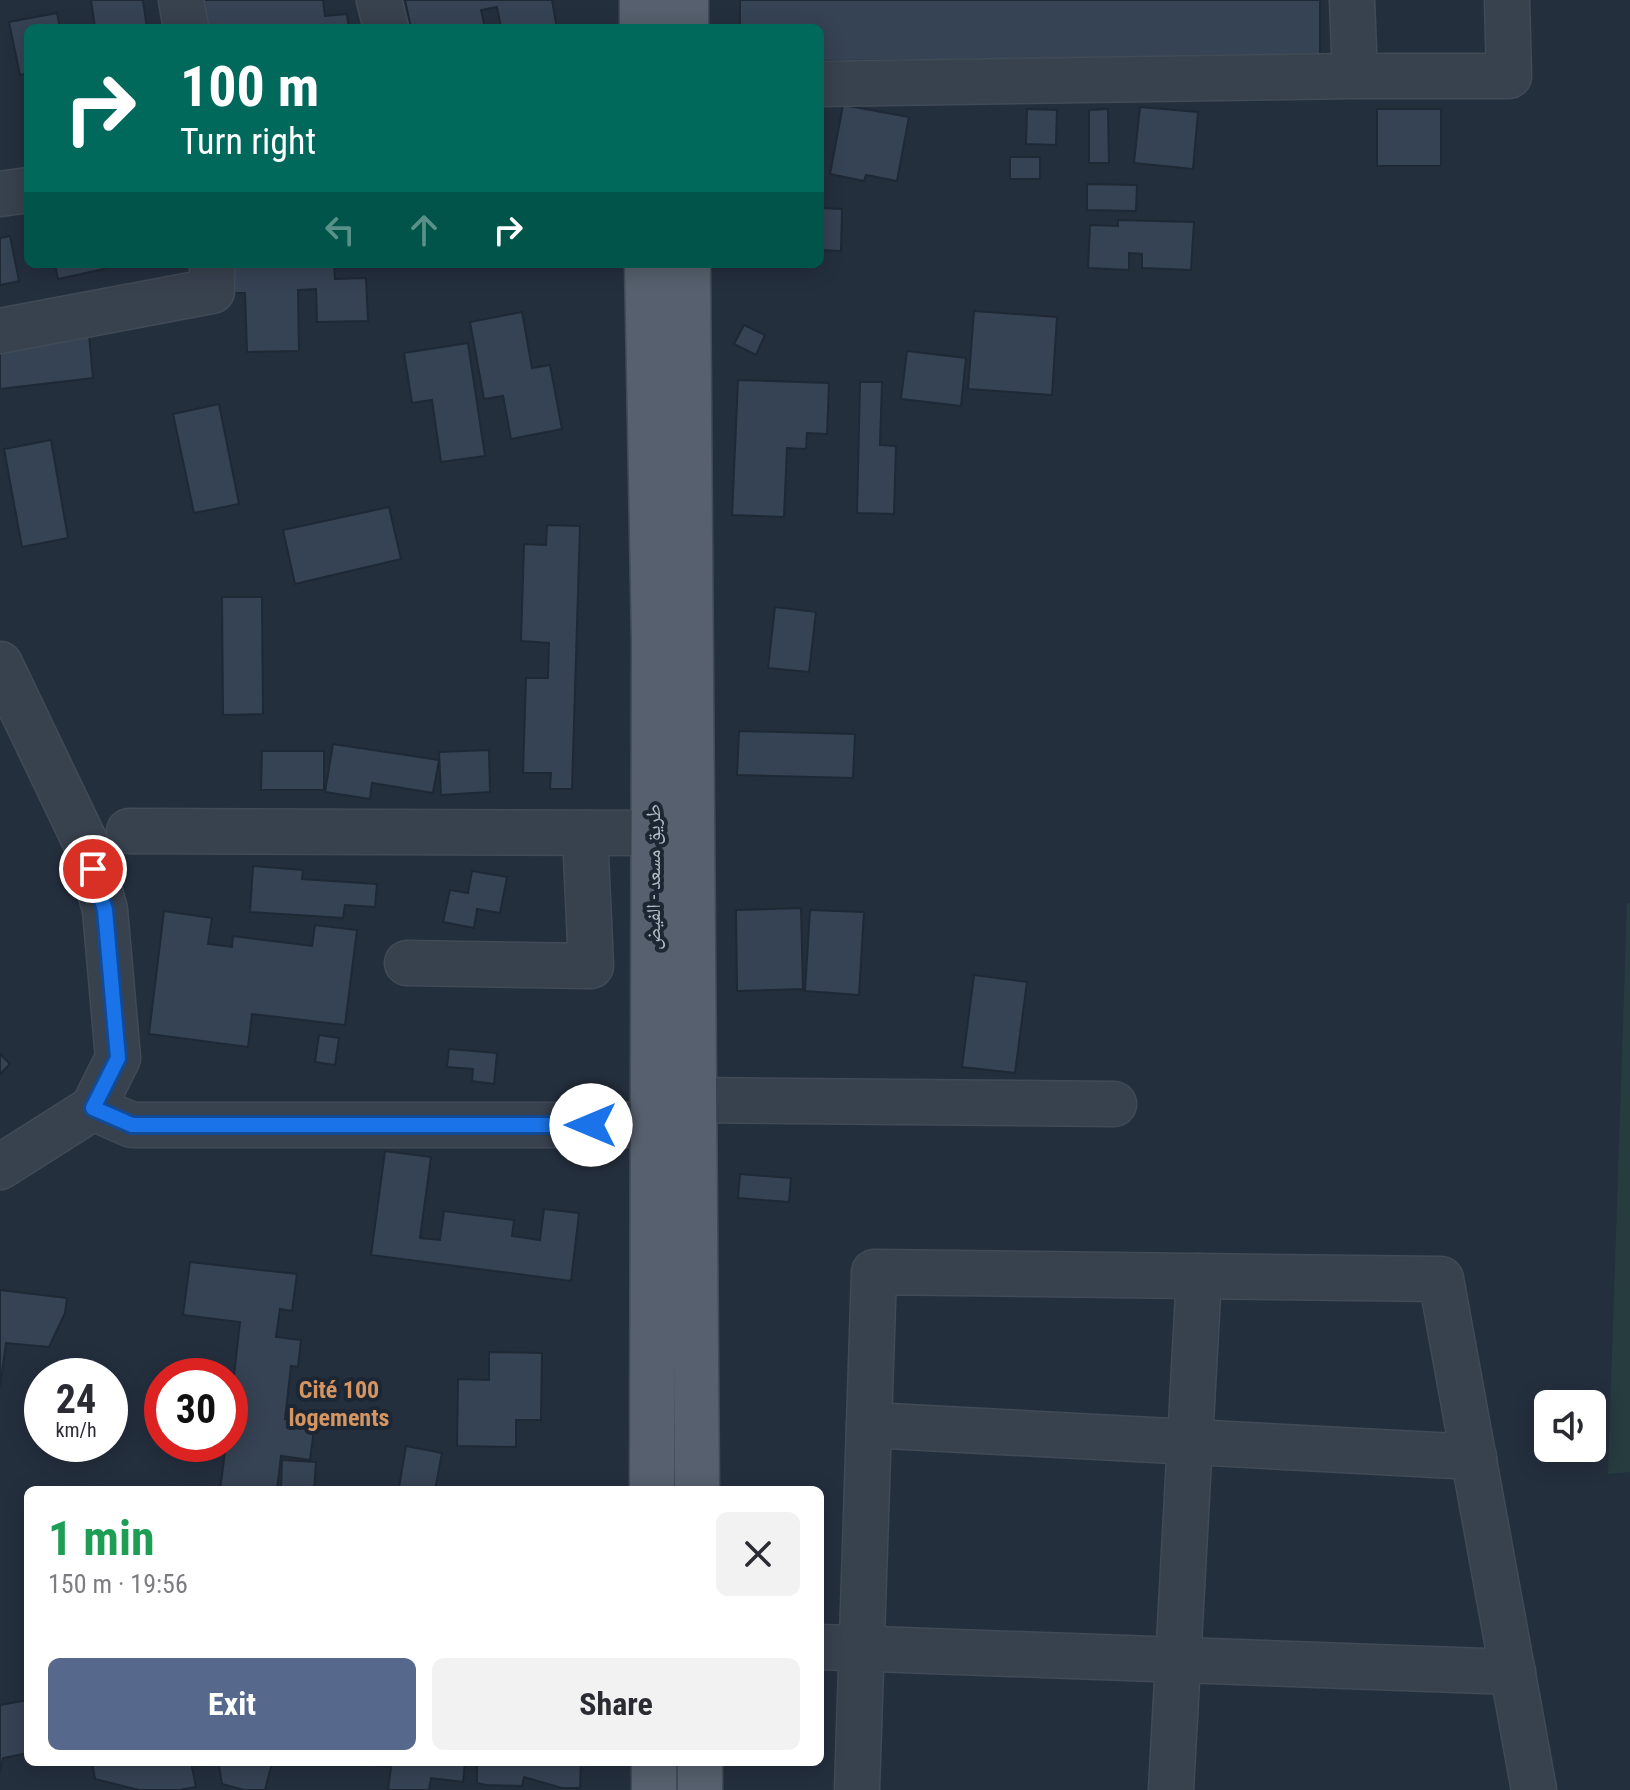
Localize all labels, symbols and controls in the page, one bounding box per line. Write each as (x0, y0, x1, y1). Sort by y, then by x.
text: 100 m (180, 54, 319, 120)
icon: right (48, 56, 152, 160)
text: Turn right (180, 121, 316, 163)
icon: left (318, 208, 362, 252)
icon: ahead (402, 208, 446, 252)
icon: right (486, 208, 530, 252)
street label: طريق مسعد - الفيض (641, 804, 665, 950)
pin (59, 835, 127, 903)
icon: arrive (71, 847, 115, 891)
position arrow (549, 1083, 633, 1167)
speed limit sign: 30 (144, 1358, 248, 1462)
text: 24 (56, 1376, 96, 1423)
district label: Cité 100 logements (289, 1376, 390, 1432)
map controls (1534, 1390, 1606, 1462)
button: sound (1534, 1390, 1606, 1462)
text: km/h (55, 1418, 97, 1442)
text: 1 min (48, 1510, 155, 1567)
button: close (716, 1512, 800, 1596)
text: 150 m · 19:56 (48, 1569, 188, 1599)
button: Exit (48, 1658, 416, 1750)
button: Share (432, 1658, 800, 1750)

